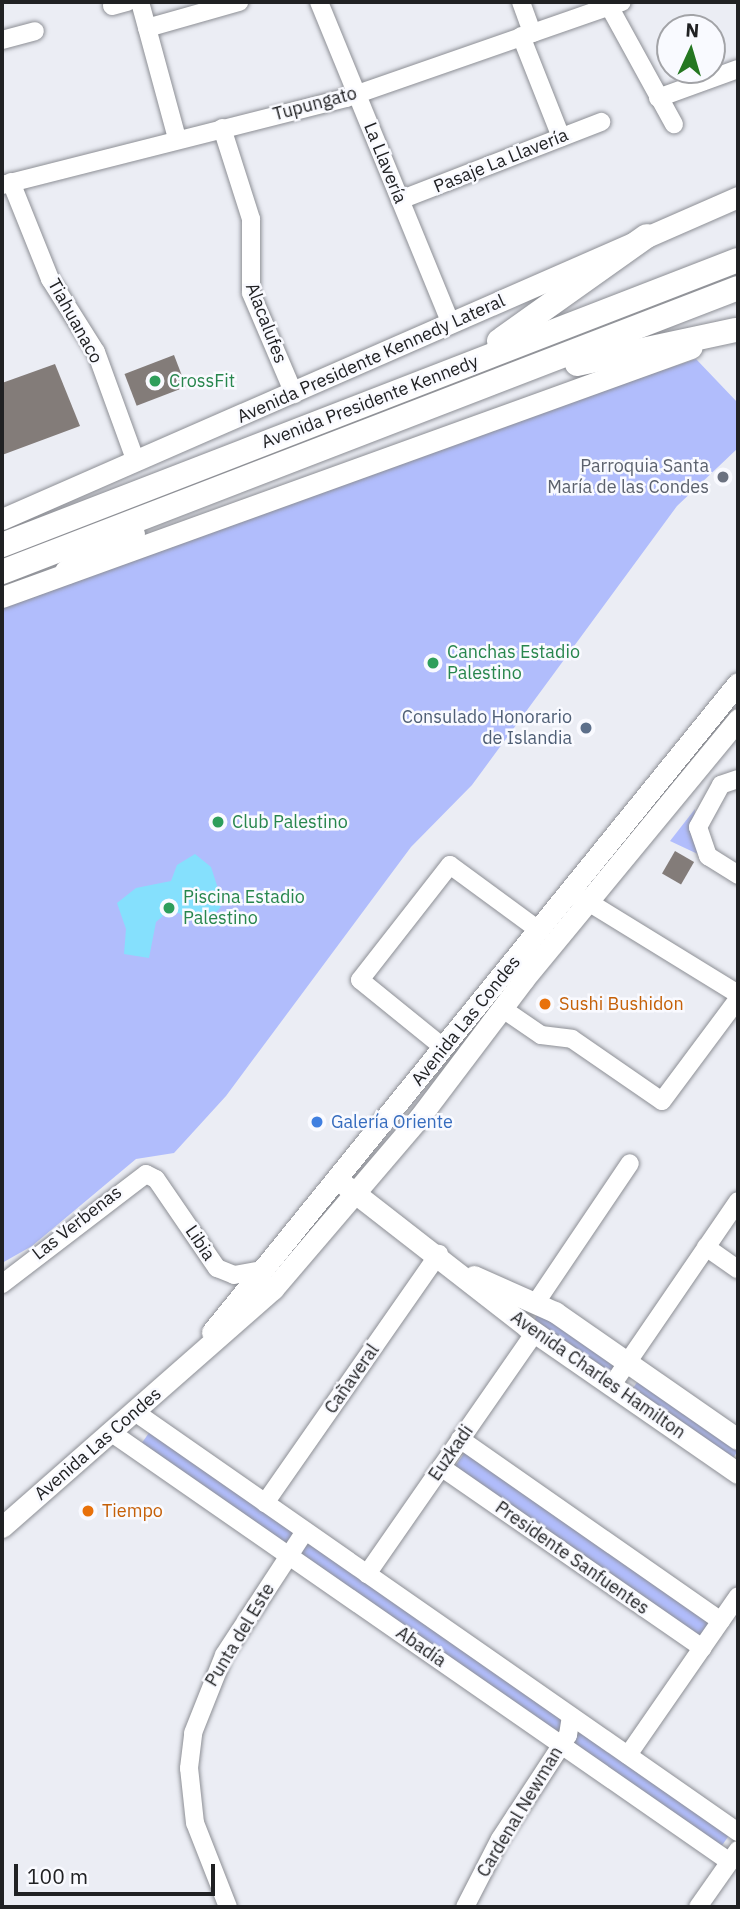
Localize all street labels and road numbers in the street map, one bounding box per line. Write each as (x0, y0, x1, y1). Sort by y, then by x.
street label: Tupungato (271, 82, 359, 126)
street label: La Llavería (359, 119, 411, 207)
street label: Pasaje La Llavería (431, 124, 571, 198)
street label: Tiahuanaco (43, 275, 107, 367)
street label: Alacalufes (241, 280, 291, 366)
street label: Avenida Presidente Kennedy Lateral (234, 290, 508, 428)
street label: Avenida Presidente Kennedy (258, 351, 482, 453)
street label: Avenida Las Condes (407, 952, 525, 1090)
street label: Las Verbenas (28, 1181, 126, 1265)
street label: Libia (180, 1221, 220, 1265)
street label: Avenida Charles Hamilton (507, 1306, 689, 1444)
street label: Cañaveral (320, 1340, 384, 1418)
street label: Avenida Las Condes (30, 1383, 166, 1505)
street label: Euzkadi (424, 1421, 478, 1485)
street label: Presidente Sanfuentes (491, 1497, 653, 1619)
street label: Punta del Este (201, 1580, 279, 1690)
street label: Abadía (392, 1622, 450, 1672)
street label: Cardenal Newman (473, 1743, 567, 1881)

